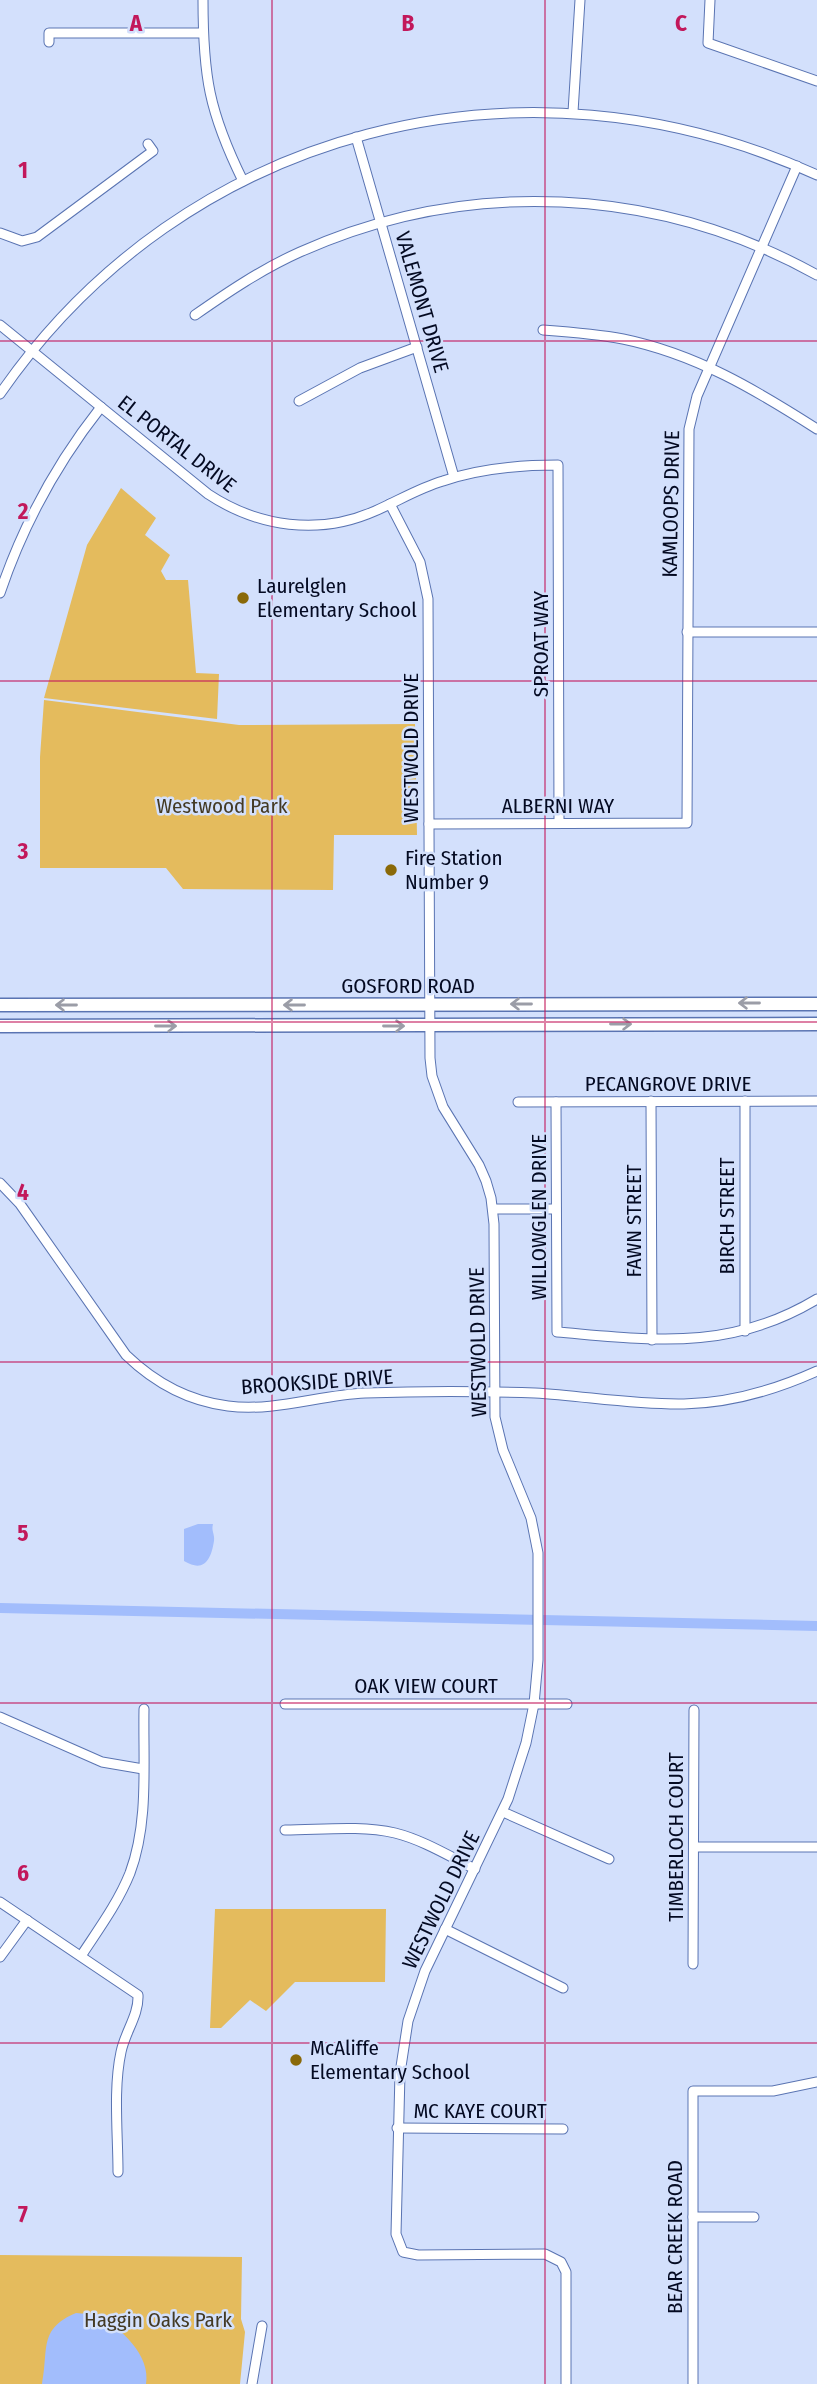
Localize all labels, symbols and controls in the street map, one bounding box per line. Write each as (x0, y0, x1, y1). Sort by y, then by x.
text: A (129, 9, 143, 37)
text: B (402, 9, 415, 37)
text: C (675, 9, 687, 37)
text: 1 (18, 156, 28, 184)
street label: VALEMONT DRIVE (389, 228, 455, 376)
street label: EL PORTAL DRIVE (113, 390, 241, 498)
street label: KAMLOOPS DRIVE (657, 430, 685, 578)
text: 2 (17, 497, 29, 525)
place label: Laurelglen Elementary School (257, 573, 417, 623)
marker: Laurelglen Elementary School (235, 590, 251, 606)
street label: SPROAT WAY (528, 590, 554, 697)
street label: WESTWOLD DRIVE (398, 673, 424, 823)
park label: Westwood Park (156, 793, 288, 819)
street label: ALBERNI WAY (502, 793, 615, 819)
text: 3 (17, 837, 29, 865)
place label: Fire Station Number 9 (405, 845, 503, 895)
marker: Fire Station Number 9 (383, 862, 399, 878)
street label: GOSFORD ROAD (341, 973, 475, 999)
one-way arrow (738, 996, 761, 1010)
one-way arrow (55, 998, 78, 1012)
one-way arrow (283, 998, 306, 1012)
one-way arrow (510, 998, 533, 1011)
one-way arrow (609, 1017, 632, 1031)
one-way arrow (154, 1019, 177, 1033)
one-way arrow (382, 1019, 405, 1033)
street label: PECANGROVE DRIVE (585, 1071, 751, 1097)
street label: WILLOWGLEN DRIVE (526, 1134, 552, 1300)
street label: BIRCH STREET (714, 1157, 740, 1275)
street label: FAWN STREET (621, 1164, 647, 1278)
text: 4 (17, 1178, 29, 1206)
street label: WESTWOLD DRIVE (464, 1267, 492, 1417)
street label: BROOKSIDE DRIVE (240, 1364, 394, 1400)
text: 5 (17, 1519, 29, 1547)
street label: OAK VIEW COURT (354, 1673, 498, 1699)
street label: TIMBERLOCH COURT (663, 1752, 689, 1922)
street label: WESTWOLD DRIVE (396, 1827, 486, 1973)
text: 6 (17, 1859, 29, 1887)
place label: McAliffe Elementary School (310, 2035, 470, 2085)
marker: McAliffe Elementary School (288, 2052, 304, 2068)
street label: MC KAYE COURT (413, 2098, 547, 2124)
street label: BEAR CREEK ROAD (662, 2160, 688, 2314)
text: 7 (18, 2200, 28, 2228)
park label: Haggin Oaks Park (84, 2307, 232, 2333)

